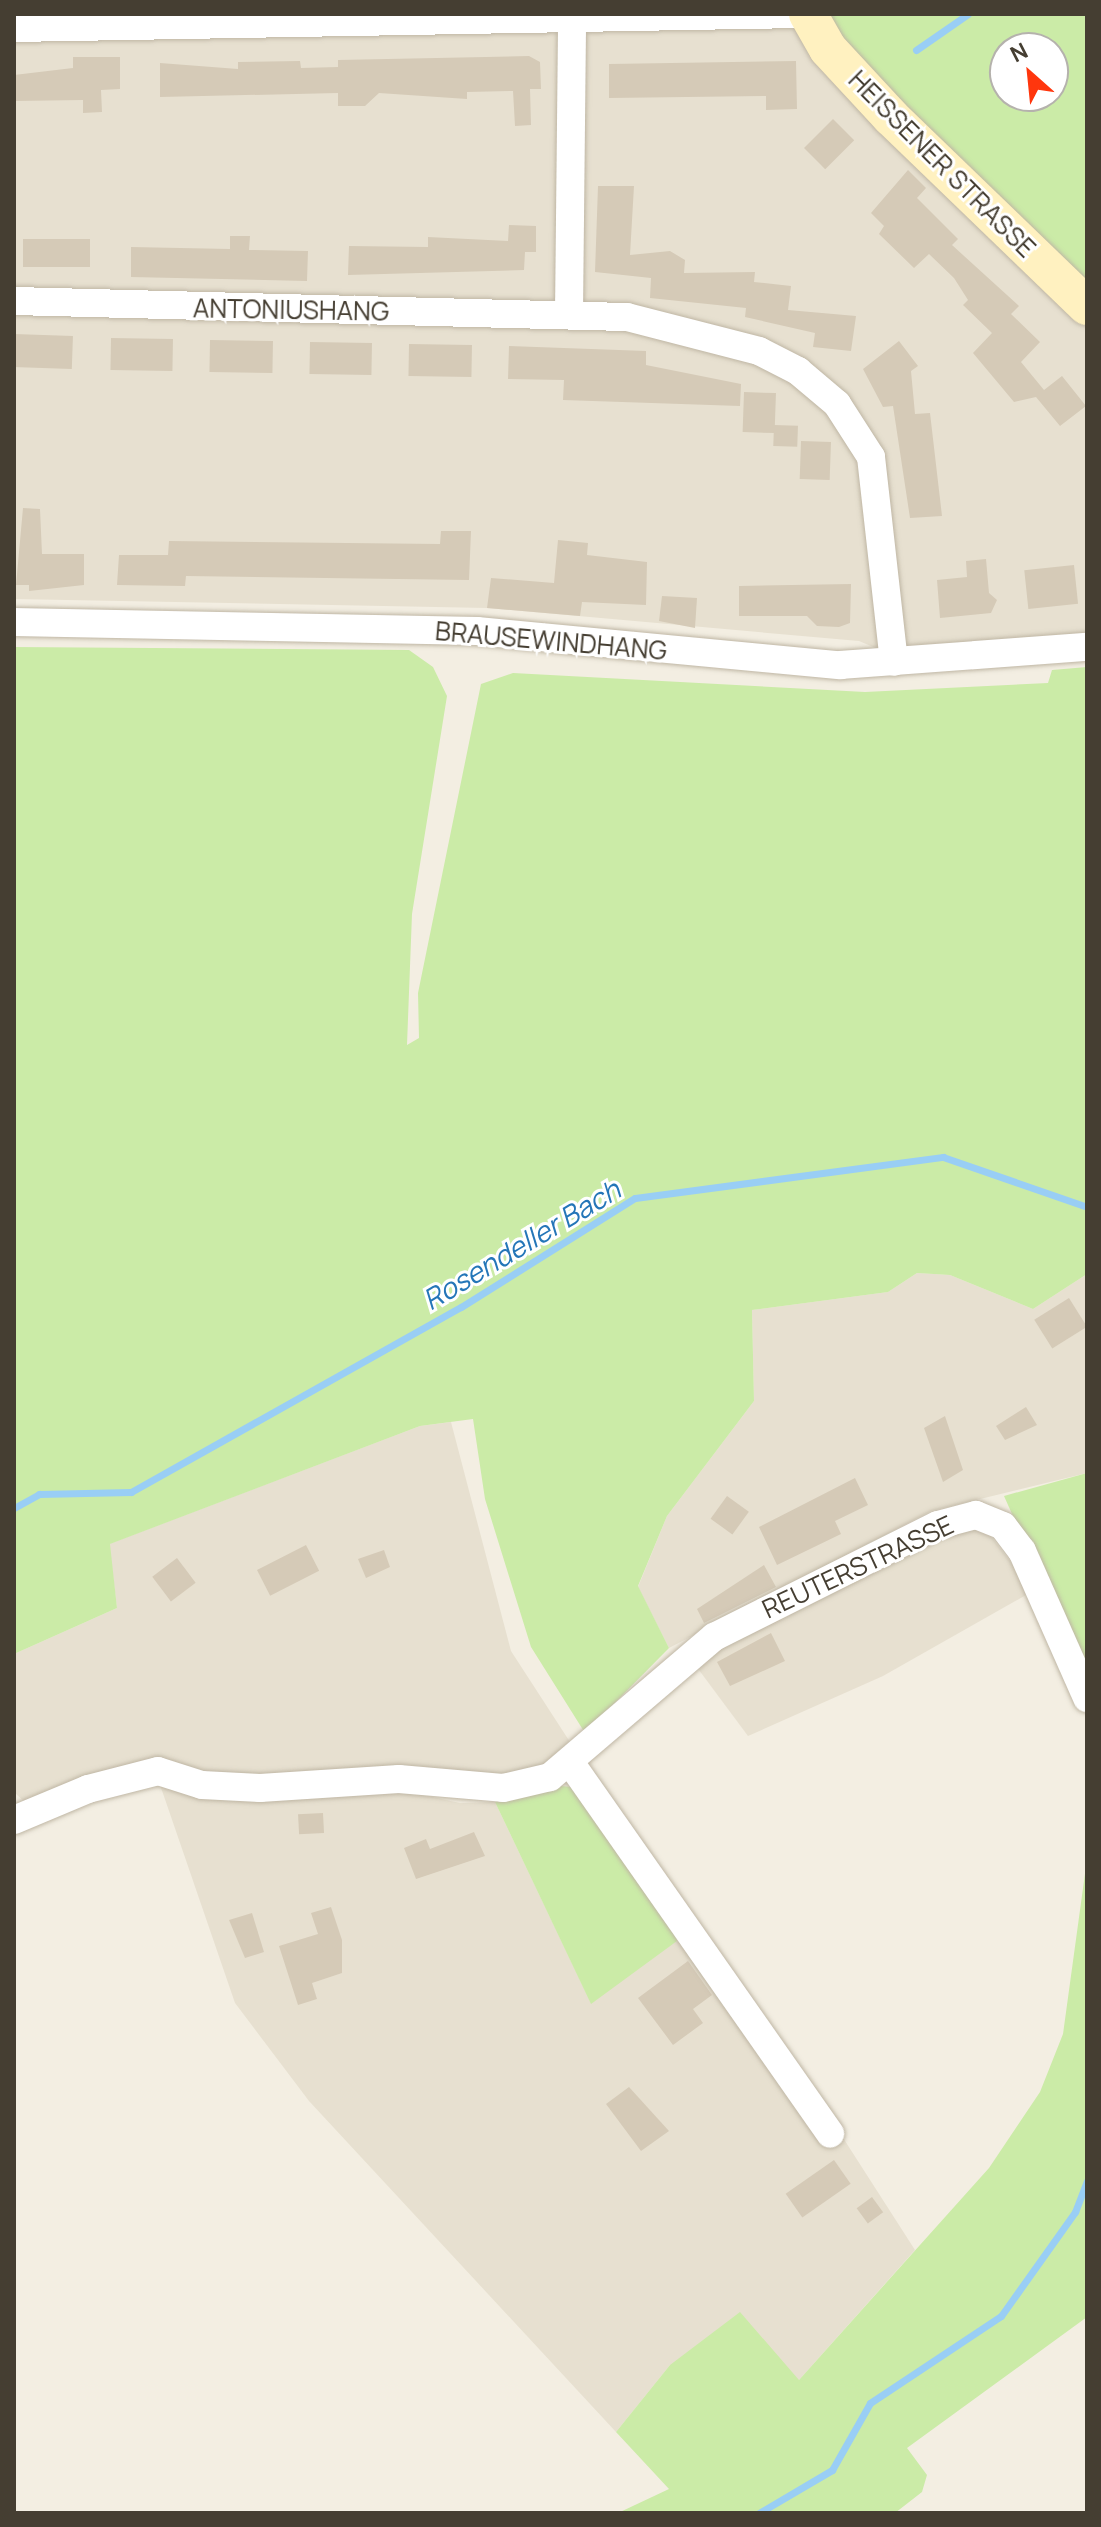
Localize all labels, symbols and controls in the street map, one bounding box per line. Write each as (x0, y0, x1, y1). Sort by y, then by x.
north arrow (989, 32, 1069, 112)
text: N (1005, 35, 1033, 69)
street label: HEISSENER STRASSE (842, 64, 1042, 264)
street label: ANTONIUSHANG (193, 293, 389, 327)
street label: BRAUSEWINDHANG (434, 615, 668, 667)
water label: Rosendeller Bach (416, 1172, 626, 1316)
street label: REUTERSTRASSE (757, 1509, 959, 1625)

